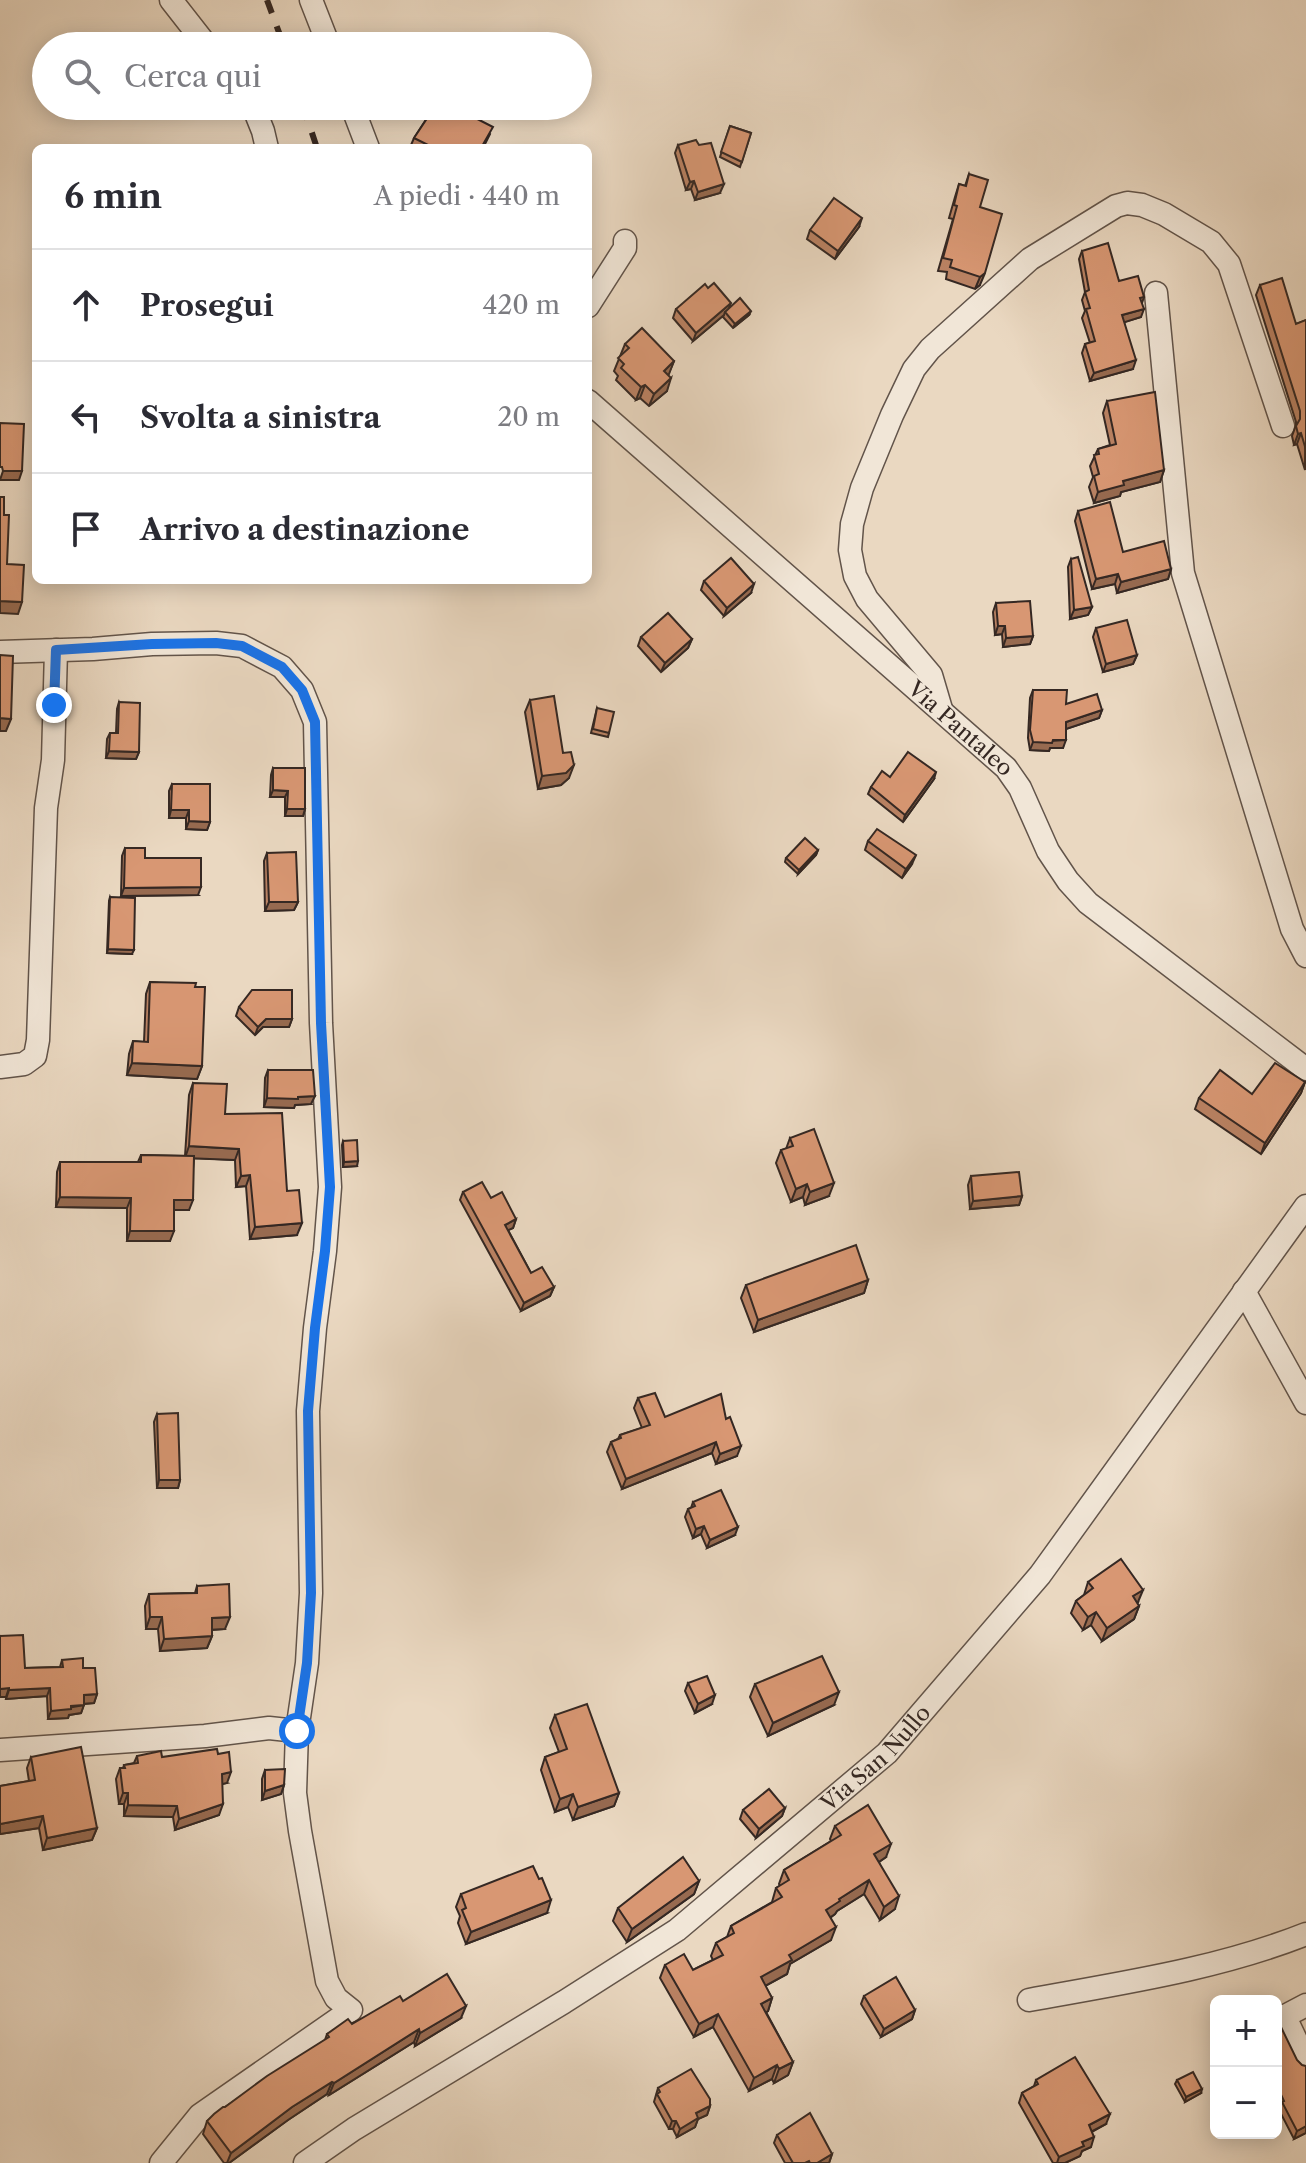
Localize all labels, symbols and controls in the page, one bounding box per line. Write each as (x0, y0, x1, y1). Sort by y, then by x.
search box (32, 32, 592, 120)
icon: search (60, 54, 104, 98)
text: Cerca qui (124, 58, 261, 95)
text: 6 min (64, 175, 162, 217)
text: A piedi · 440 m (374, 180, 560, 212)
icon: ahead (64, 283, 108, 327)
text: Prosegui (140, 287, 274, 324)
text: 420 m (482, 289, 560, 321)
icon: left (64, 395, 108, 439)
text: Svolta a sinistra (140, 399, 381, 436)
text: 20 m (497, 401, 560, 433)
icon: arrive (64, 507, 108, 551)
text: Arrivo a destinazione (140, 511, 469, 548)
street label: Via Pantaleo (901, 675, 1019, 782)
route end (36, 687, 72, 723)
street label: Via San Nullo (815, 1700, 936, 1818)
route start (279, 1713, 315, 1749)
map controls (1210, 1995, 1282, 2139)
button: + (1210, 1995, 1282, 2067)
button: − (1210, 2067, 1282, 2139)

